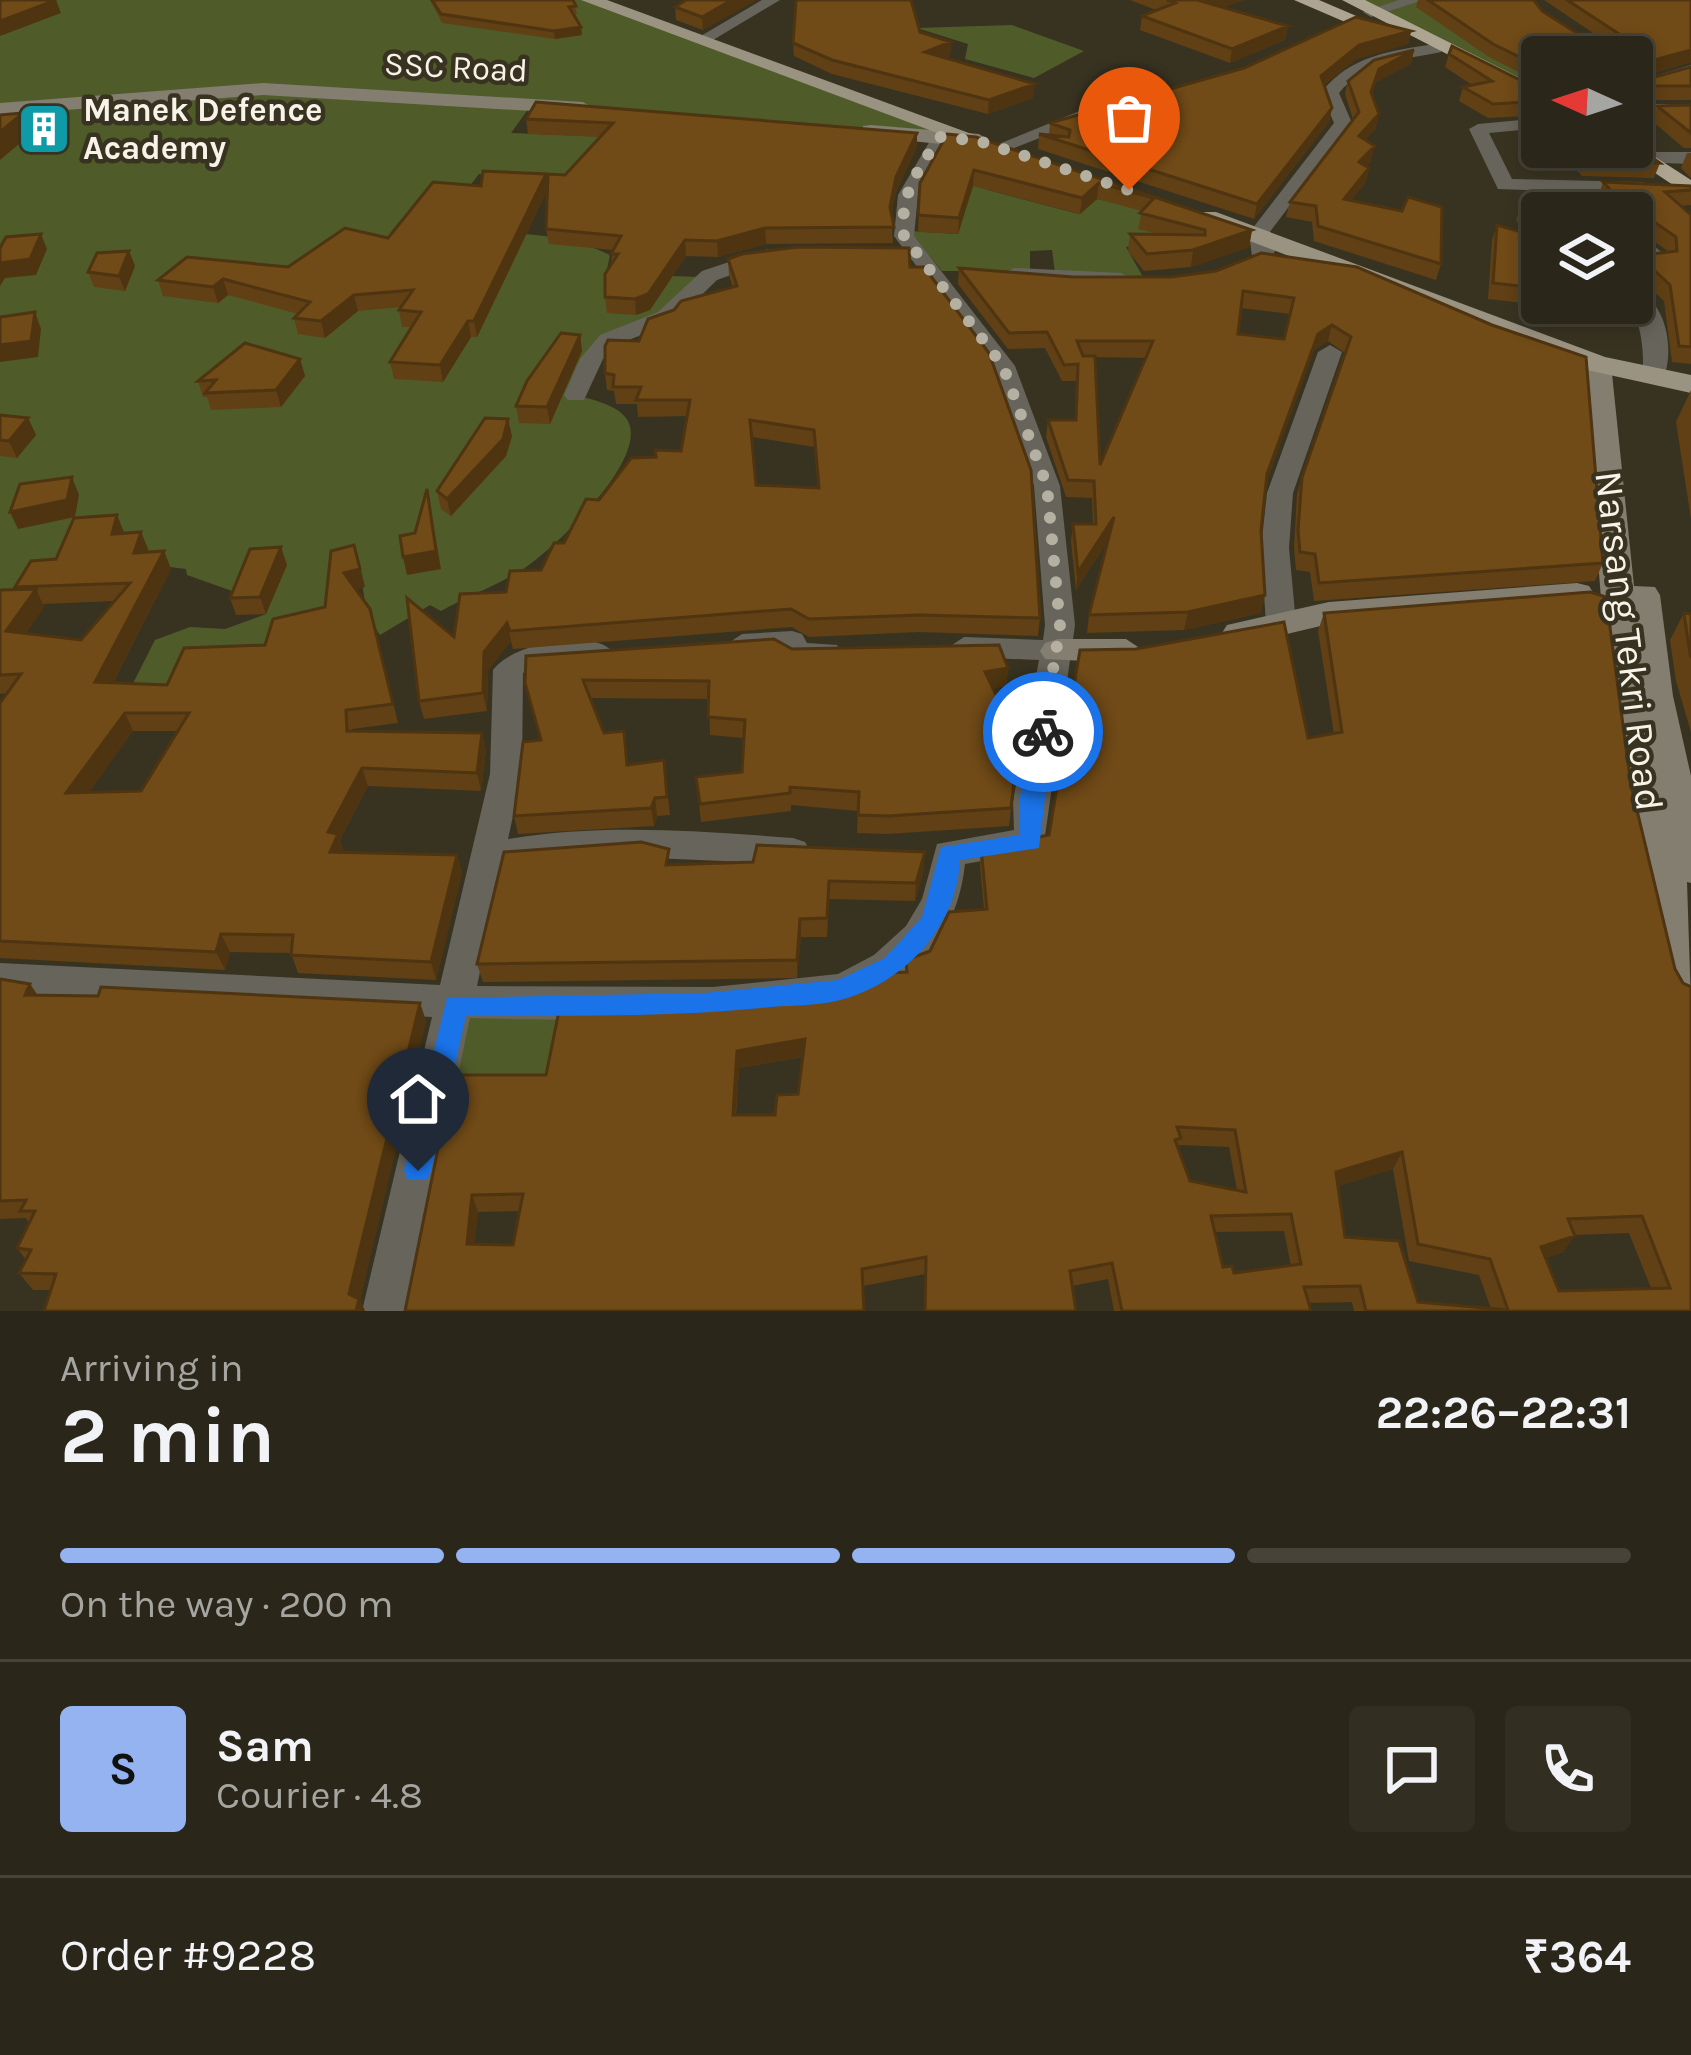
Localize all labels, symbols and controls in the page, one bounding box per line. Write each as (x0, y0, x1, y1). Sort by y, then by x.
north arrow (1521, 36, 1653, 168)
map controls (1521, 36, 1653, 324)
street label: SSC Road (383, 44, 529, 90)
pin (1078, 67, 1180, 190)
icon: bag (1096, 85, 1162, 151)
place label: Manek Defence Academy (83, 91, 322, 167)
building icon: Manek Defence Academy (16, 101, 72, 157)
button: layers (1521, 192, 1653, 324)
street label: Narsang Tekri Road (1585, 468, 1673, 814)
courier (983, 672, 1103, 792)
icon: bike (1010, 699, 1076, 765)
pin (367, 1048, 469, 1171)
icon: home (385, 1066, 451, 1132)
text: Arriving in (60, 1345, 243, 1391)
text: 22:26–22:31 (1376, 1387, 1631, 1439)
text: 2 min (60, 1390, 275, 1482)
text: On the way · 200 m (60, 1581, 393, 1627)
button: chat (1349, 1706, 1475, 1832)
button: phone (1505, 1706, 1631, 1832)
text: Sam (216, 1720, 314, 1772)
text: S (109, 1743, 137, 1795)
text: Courier · 4.8 (216, 1772, 423, 1818)
text: Order #9228 (60, 1929, 316, 1981)
text: ₹364 (1523, 1931, 1631, 1983)

